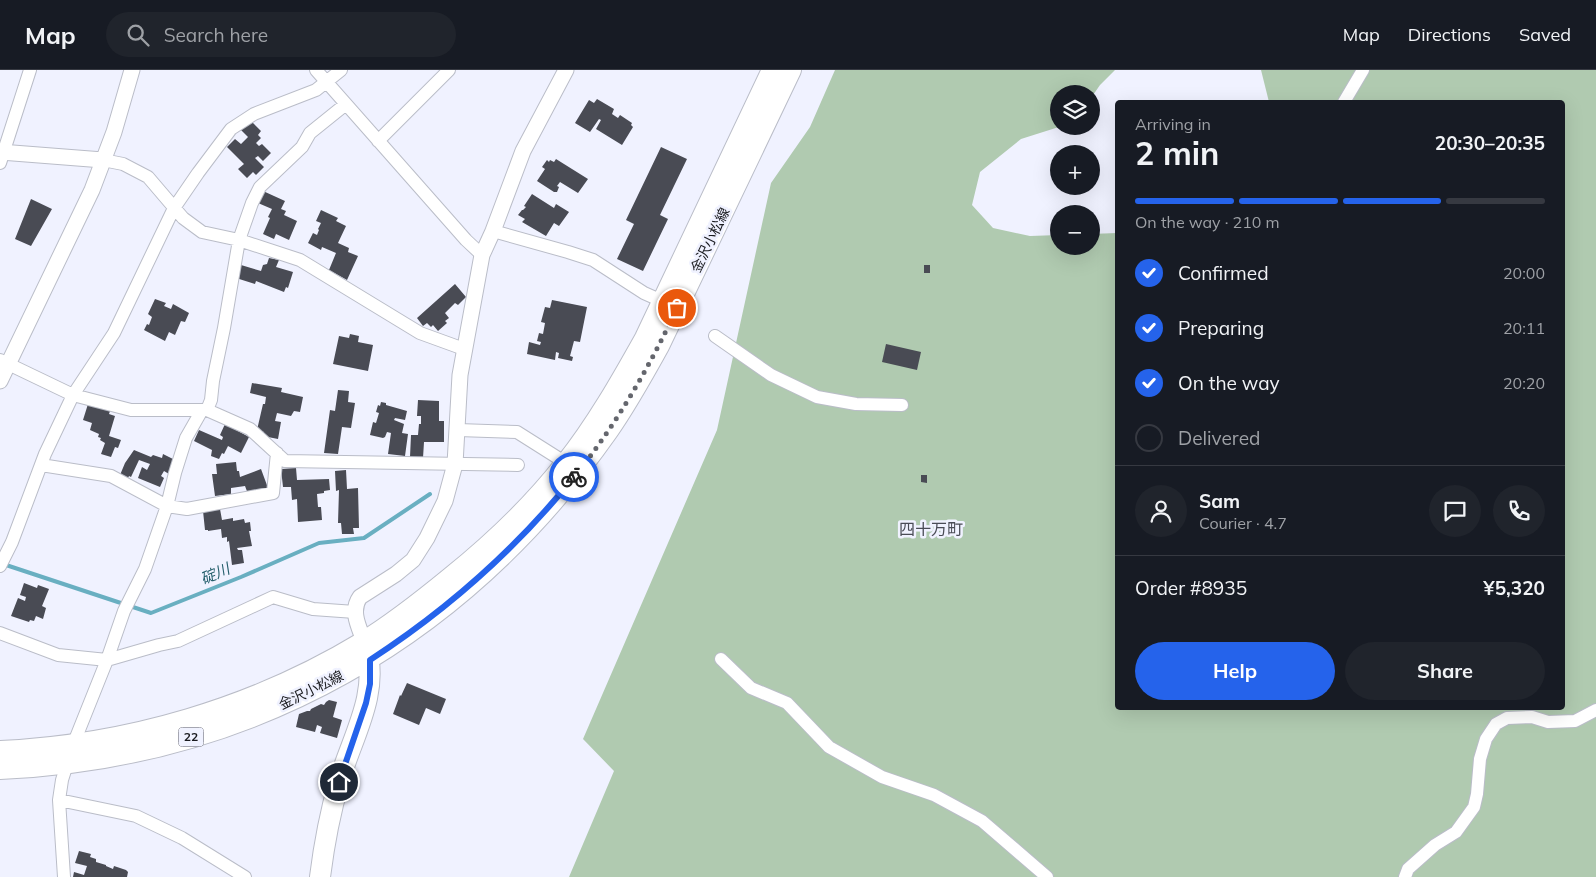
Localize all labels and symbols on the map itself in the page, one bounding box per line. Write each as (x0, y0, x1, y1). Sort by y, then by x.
street label: 金沢小松線 (687, 205, 733, 275)
pin (656, 287, 698, 329)
courier (549, 452, 599, 502)
district label: 四十万町 (899, 519, 963, 539)
water label: 碇川 (197, 558, 234, 588)
street label: 金沢小松線 (276, 667, 346, 713)
road number: 22 (178, 728, 204, 746)
pin (318, 761, 360, 803)

